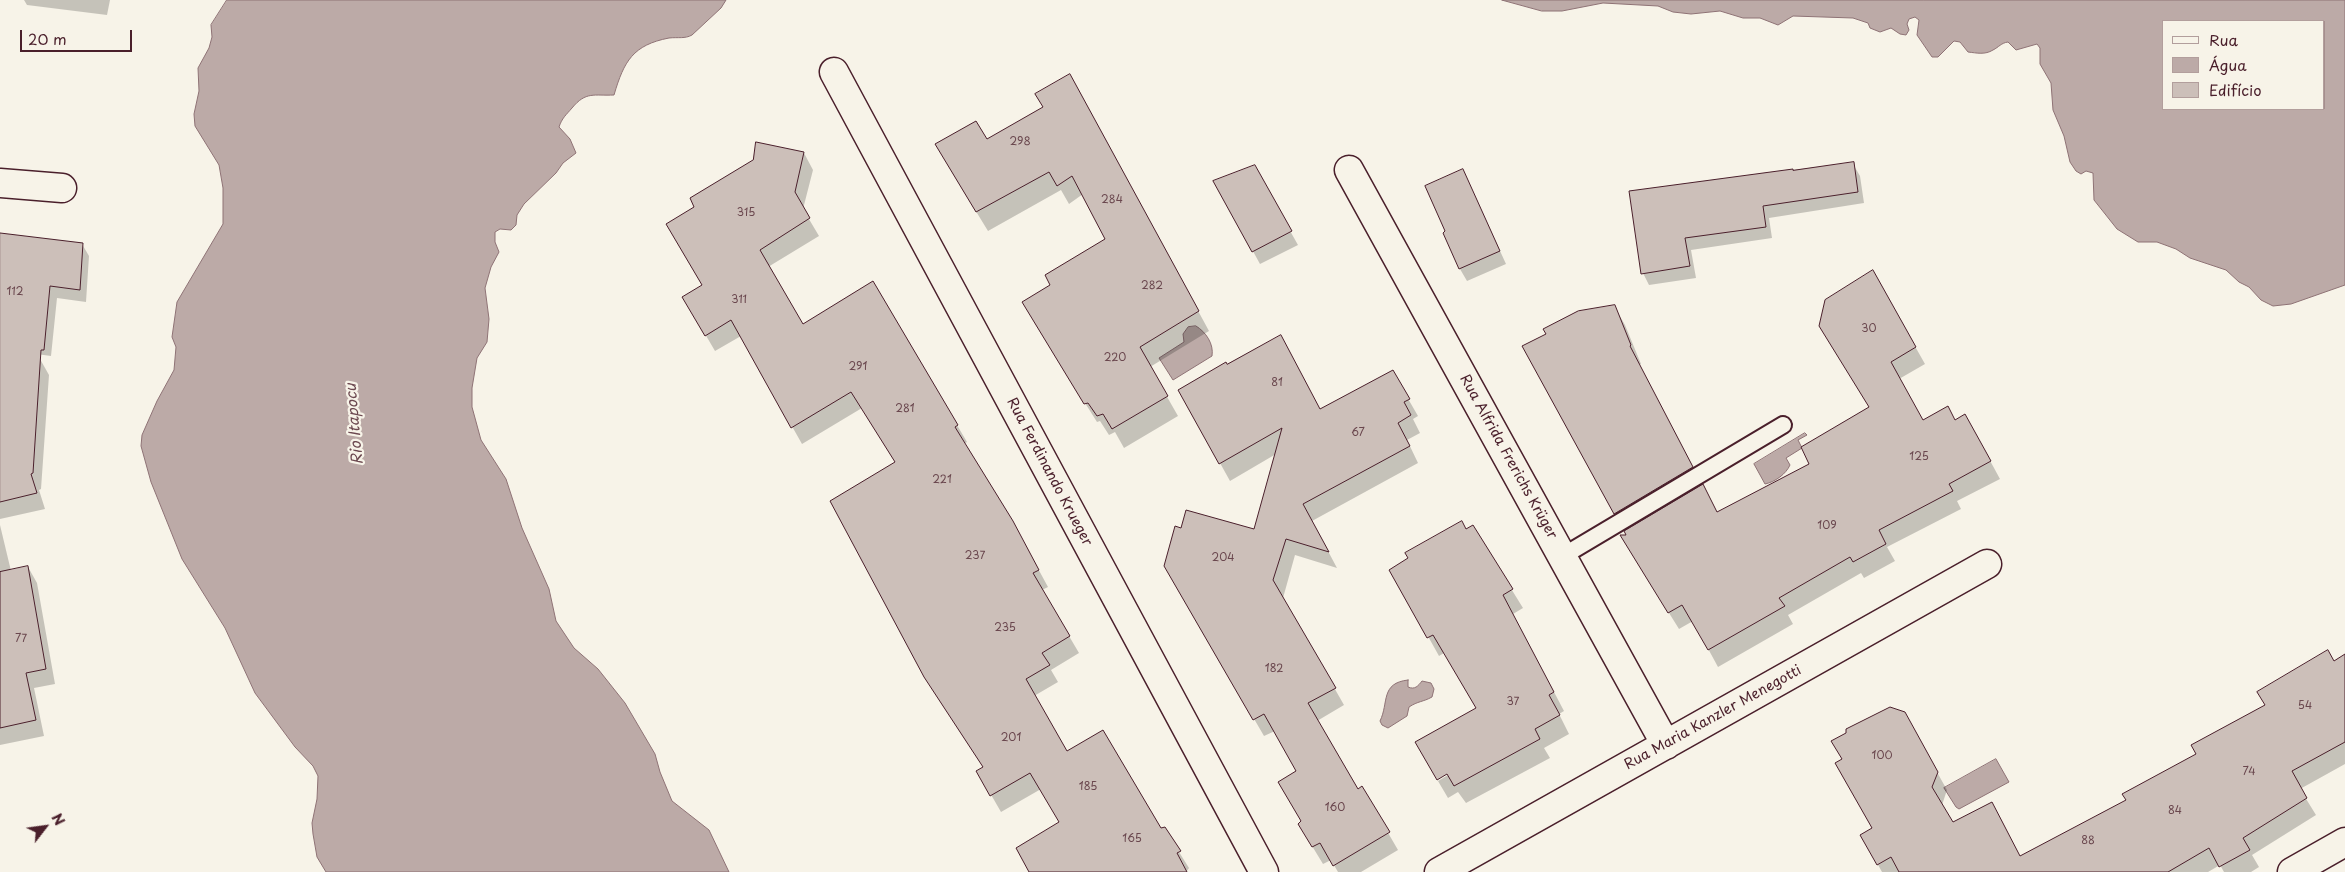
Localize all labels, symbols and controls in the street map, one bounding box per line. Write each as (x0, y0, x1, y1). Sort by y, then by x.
scale bar (22, 20, 135, 52)
legend (2162, 20, 2325, 110)
text: 20 m (28, 27, 67, 50)
text: Rua (2209, 28, 2238, 51)
text: Água (2209, 53, 2247, 76)
text: Edifício (2209, 78, 2262, 101)
house number: 298 (1009, 135, 1031, 149)
house number: 284 (1101, 193, 1123, 207)
house number: 315 (737, 206, 755, 220)
house number: 282 (1141, 279, 1163, 293)
house number: 112 (6, 285, 24, 299)
house number: 311 (731, 293, 747, 307)
house number: 30 (1861, 322, 1877, 336)
house number: 220 (1104, 351, 1126, 365)
house number: 291 (849, 360, 867, 374)
street label: Rua Alfrida Frerichs Krüger (1456, 372, 1560, 542)
house number: 81 (1271, 376, 1283, 390)
water label: Rio Itapocu (342, 383, 368, 465)
street label: Rua Ferdinando Krueger (1003, 395, 1095, 549)
house number: 281 (895, 402, 915, 416)
house number: 67 (1351, 426, 1365, 440)
house number: 125 (1909, 450, 1929, 464)
house number: 221 (932, 473, 952, 487)
house number: 109 (1817, 519, 1837, 533)
house number: 237 (965, 549, 985, 563)
house number: 204 (1212, 551, 1234, 565)
house number: 235 (994, 621, 1016, 635)
house number: 77 (15, 632, 27, 646)
house number: 182 (1265, 662, 1283, 676)
street label: Rua Maria Kanzler Menegotti (1622, 662, 1804, 774)
house number: 37 (1507, 695, 1519, 709)
house number: 54 (2298, 699, 2312, 713)
house number: 201 (1001, 731, 1021, 745)
house number: 100 (1871, 749, 1893, 763)
house number: 74 (2242, 765, 2256, 779)
house number: 185 (1079, 780, 1097, 794)
house number: 160 (1325, 801, 1345, 815)
north arrow (20, 802, 70, 852)
house number: 84 (2168, 804, 2182, 818)
text: N (47, 809, 70, 829)
house number: 165 (1122, 832, 1142, 846)
house number: 88 (2081, 834, 2095, 848)

